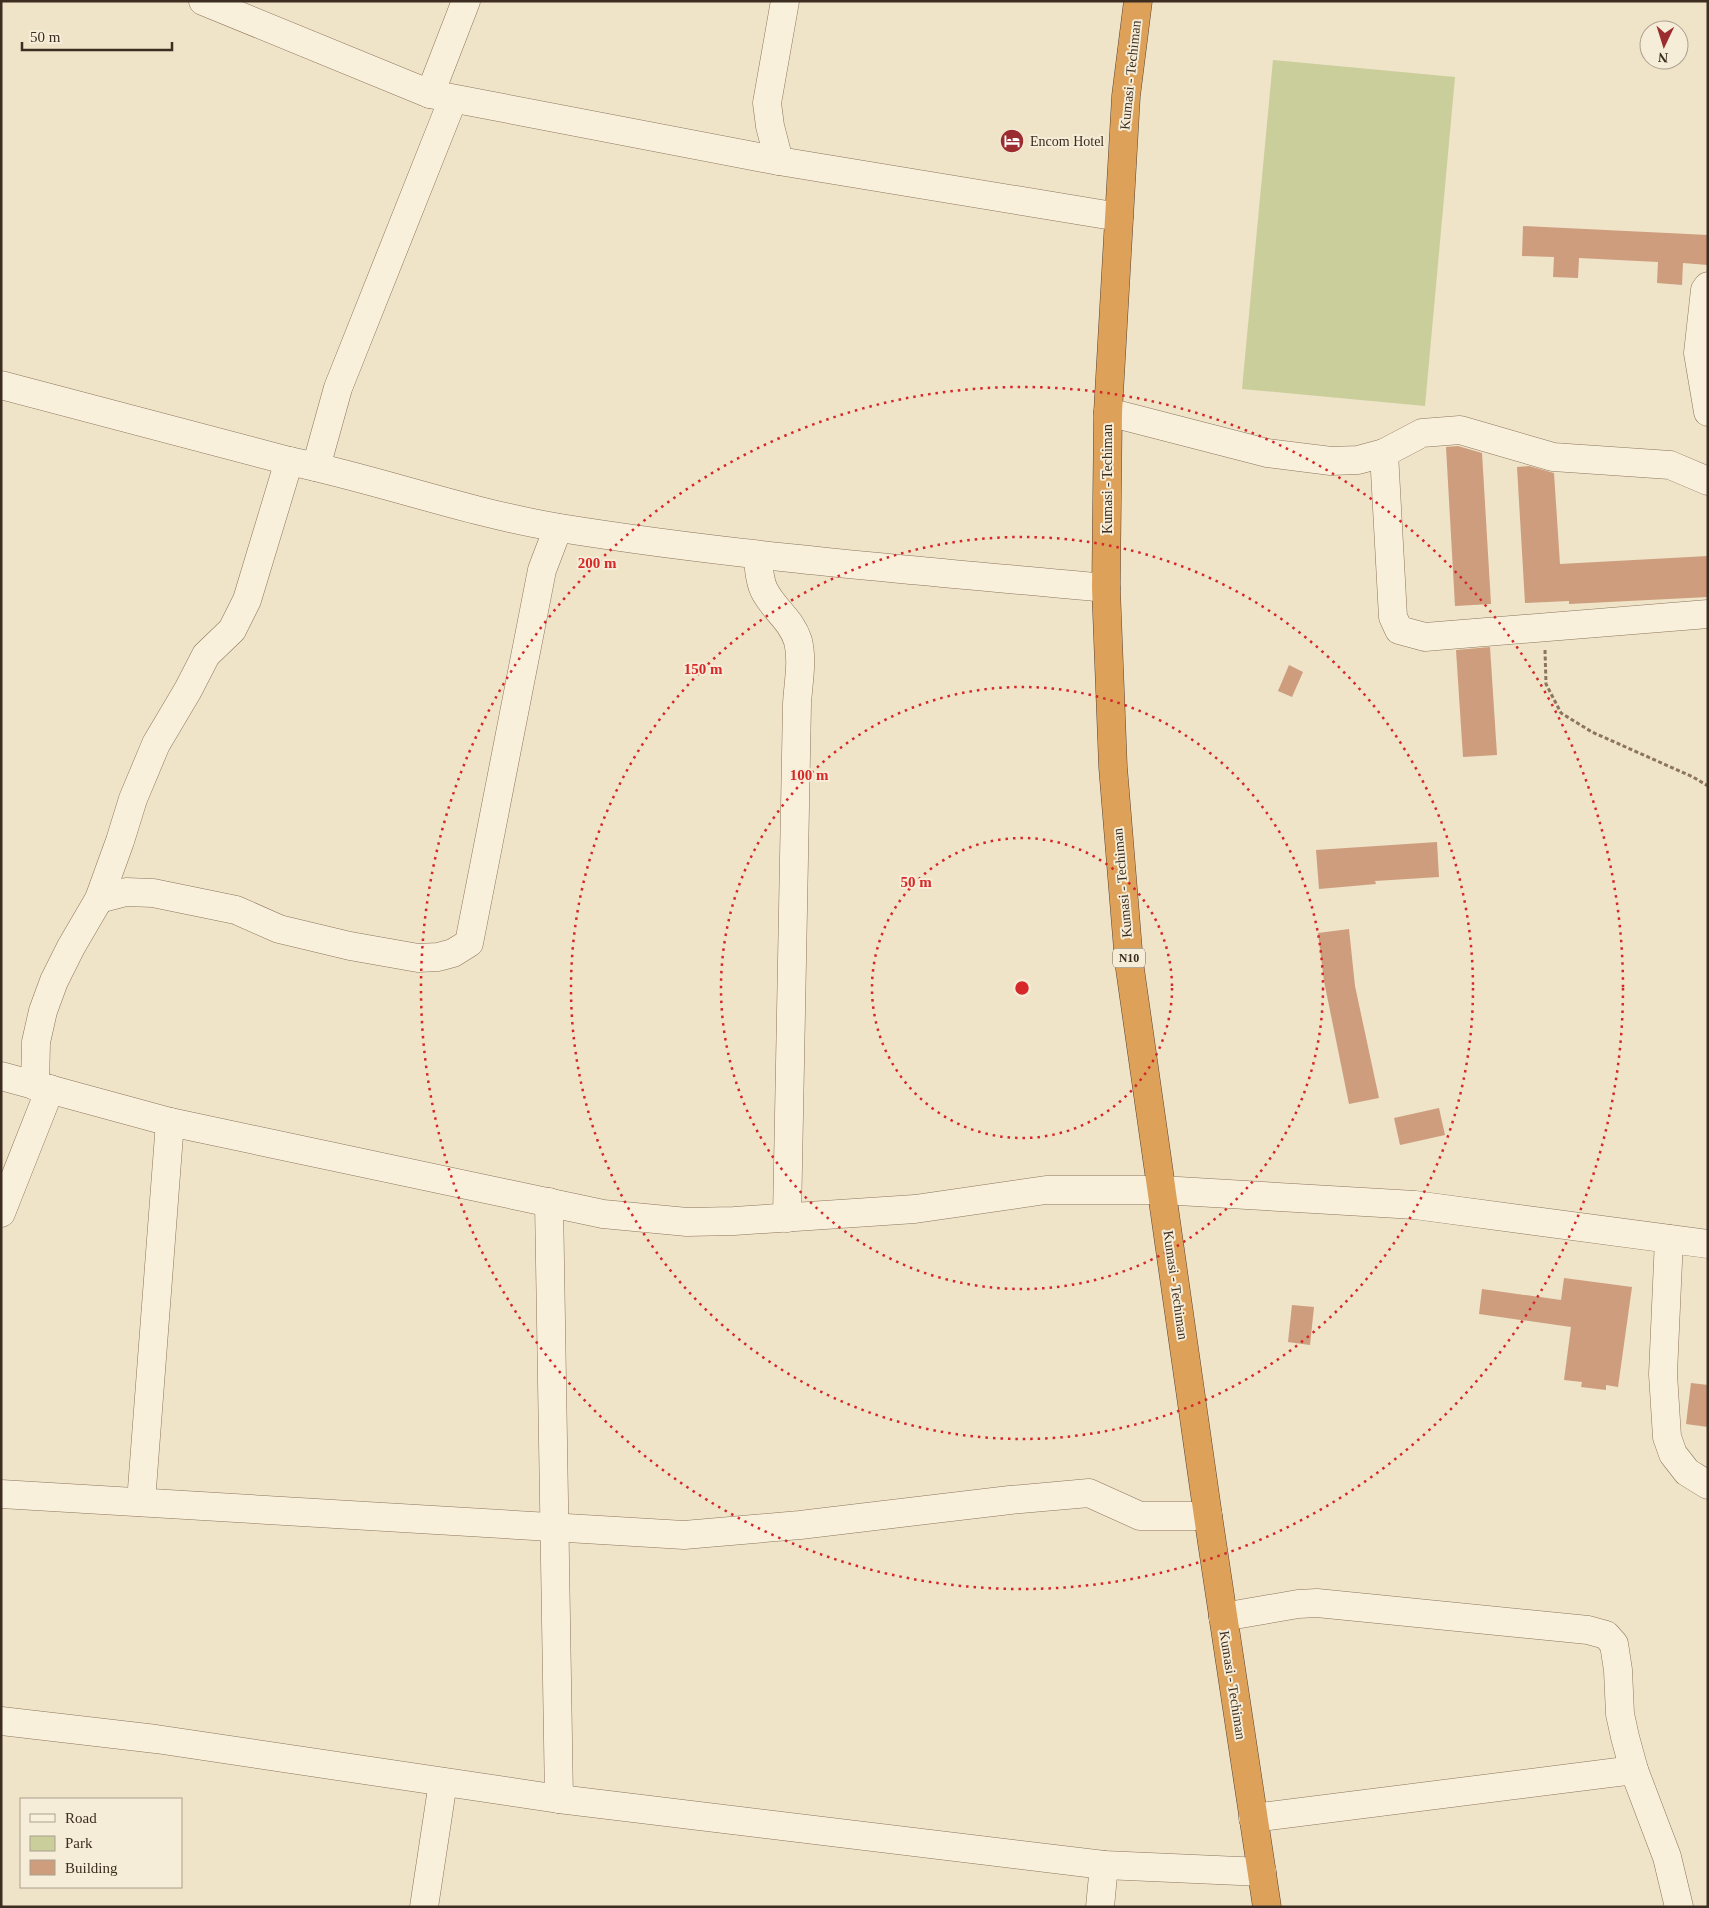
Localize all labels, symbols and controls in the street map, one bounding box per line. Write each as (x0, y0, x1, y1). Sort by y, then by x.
scale bar (22, 20, 172, 52)
street label: Kumasi - Techiman (1117, 20, 1144, 131)
north arrow (1639, 20, 1689, 70)
text: 50 m (30, 29, 61, 45)
text: N (1658, 50, 1669, 65)
hotel icon: Encom Hotel (999, 128, 1025, 154)
place label: Encom Hotel (1030, 134, 1104, 149)
street label: Kumasi - Techiman (1100, 424, 1115, 534)
text: 200 m (578, 555, 617, 571)
text: 150 m (684, 661, 723, 677)
text: 100 m (790, 767, 829, 783)
street label: Kumasi - Techiman (1110, 828, 1135, 938)
text: 50 m (900, 874, 932, 890)
road number: N10 (1113, 948, 1145, 968)
centre of rings (1013, 979, 1031, 997)
street label: Kumasi - Techiman (1160, 1230, 1191, 1341)
street label: Kumasi - Techiman (1216, 1630, 1249, 1741)
legend (20, 1798, 182, 1888)
text: Road (65, 1810, 97, 1826)
text: Park (65, 1835, 93, 1851)
text: Building (65, 1860, 118, 1876)

